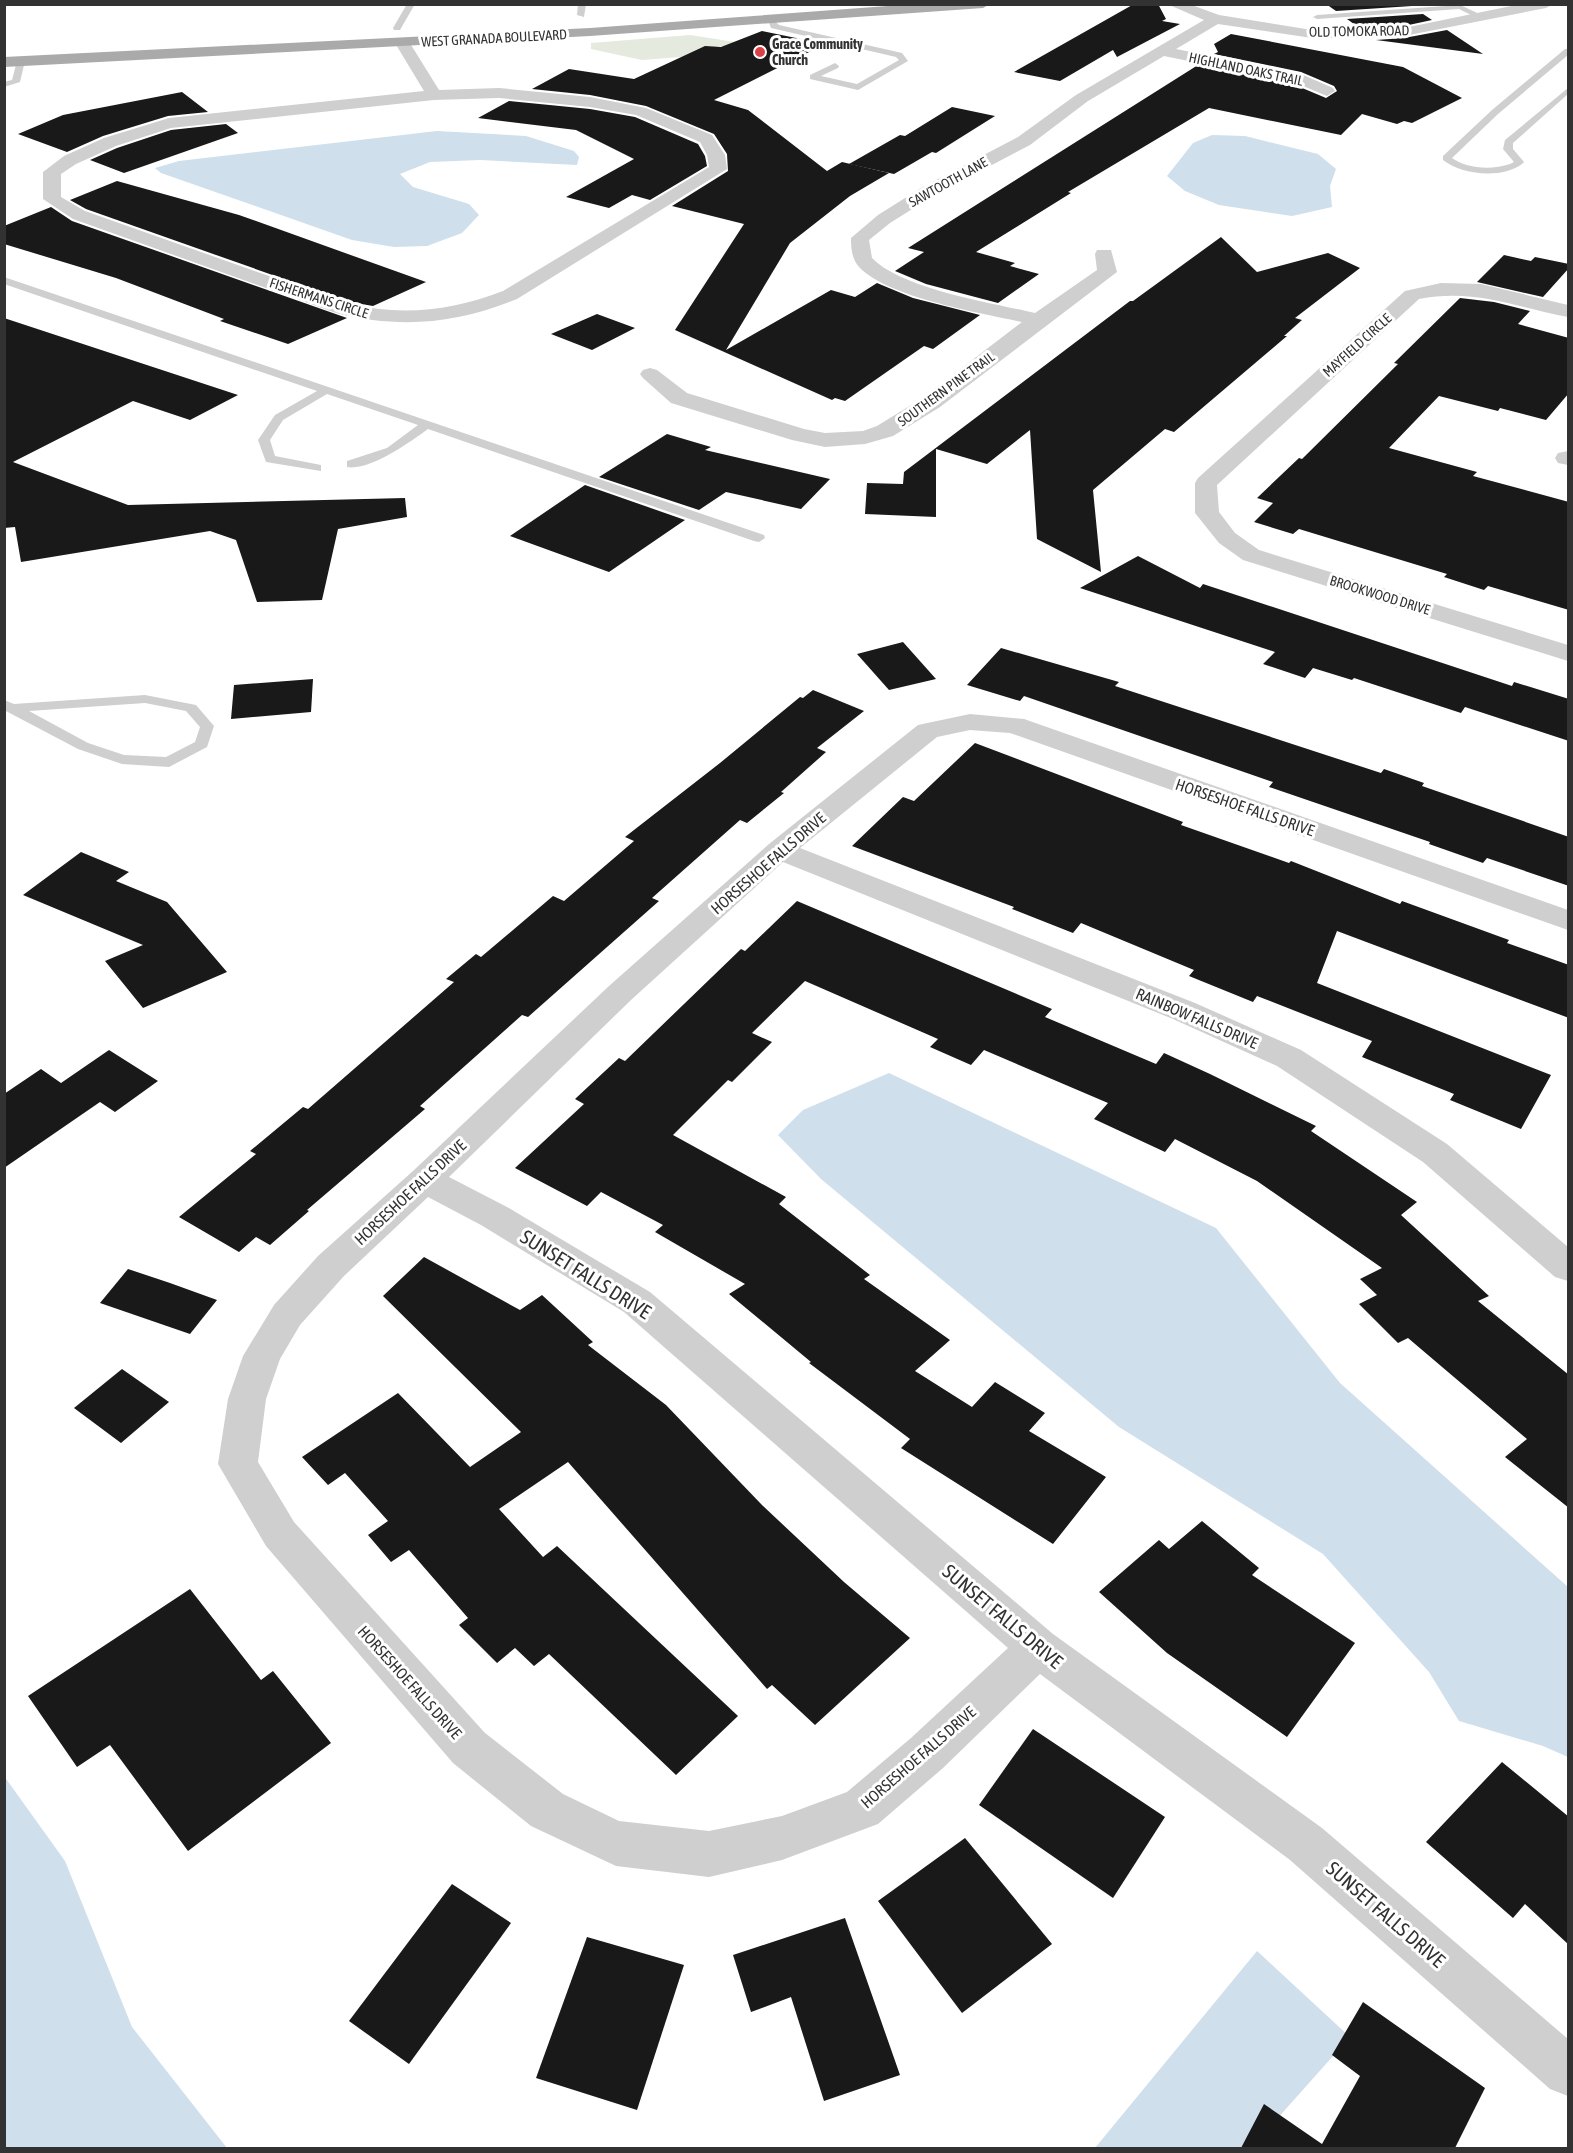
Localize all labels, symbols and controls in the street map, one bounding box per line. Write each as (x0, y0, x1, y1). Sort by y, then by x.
street label: OLD TOMOKA ROAD (1309, 22, 1409, 40)
street label: WEST GRANADA BOULEVARD (421, 26, 567, 50)
place label: Grace Community Church (772, 36, 863, 68)
marker: Grace Community Church (753, 45, 767, 59)
street label: HIGHLAND OAKS TRAIL (1187, 49, 1305, 89)
street label: SAWTOOTH LANE (906, 154, 990, 210)
street label: FISHERMANS CIRCLE (268, 274, 370, 322)
street label: MAYFIELD CIRCLE (1319, 310, 1395, 380)
street label: SOUTHERN PINE TRAIL (895, 348, 998, 429)
street label: BROOKWOOD DRIVE (1328, 572, 1432, 618)
street label: HORSESHOE FALLS DRIVE (1173, 775, 1317, 839)
street label: HORSESHOE FALLS DRIVE (707, 808, 829, 918)
street label: RAINBOW FALLS DRIVE (1133, 984, 1261, 1052)
street label: HORSESHOE FALLS DRIVE (351, 1136, 469, 1248)
street label: SUNSET FALLS DRIVE (517, 1225, 656, 1324)
street label: SUNSET FALLS DRIVE (938, 1559, 1068, 1673)
street label: HORSESHOE FALLS DRIVE (355, 1622, 465, 1742)
street label: HORSESHOE FALLS DRIVE (857, 1702, 979, 1812)
street label: SUNSET FALLS DRIVE (1322, 1856, 1450, 1972)

